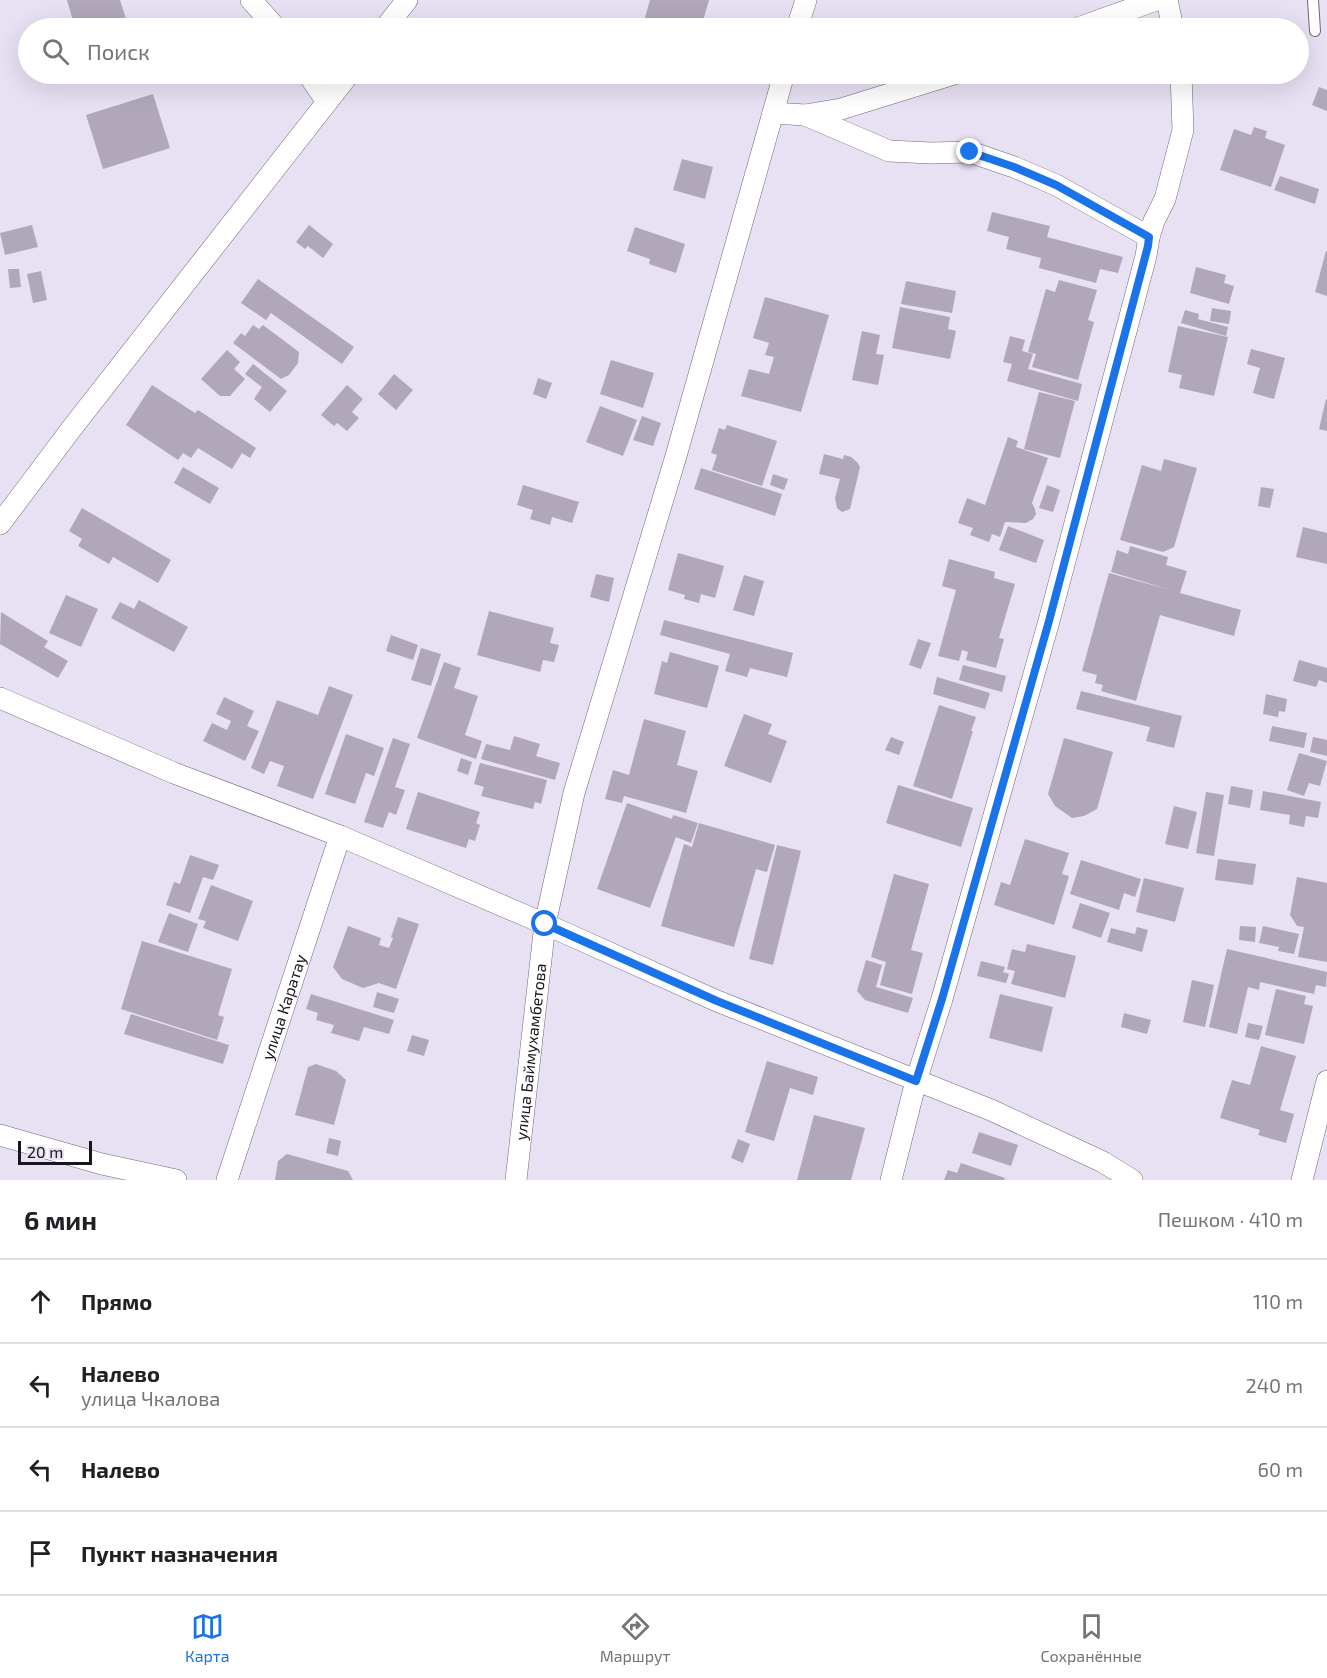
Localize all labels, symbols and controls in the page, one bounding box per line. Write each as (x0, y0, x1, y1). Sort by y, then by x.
search box (18, 18, 1309, 84)
icon: search (39, 35, 72, 68)
text: Поиск (87, 38, 150, 64)
route end (956, 138, 982, 164)
route start (531, 910, 557, 936)
street label: улица Каратау (257, 951, 311, 1063)
street label: улица Баймухамбетова (511, 962, 549, 1141)
scale bar (18, 1138, 92, 1166)
text: 20 m (27, 1142, 63, 1161)
text: 6 мин (24, 1204, 97, 1235)
text: Пешком · 410 m (1158, 1207, 1303, 1231)
icon: ahead (24, 1285, 57, 1318)
text: Прямо (81, 1288, 152, 1314)
text: 110 m (1253, 1289, 1303, 1313)
text: Налево (81, 1360, 160, 1386)
icon: left (24, 1369, 57, 1402)
text: 240 m (1245, 1373, 1303, 1397)
text: улица Чкалова (81, 1386, 220, 1410)
icon: left (24, 1453, 57, 1486)
text: Налево (81, 1456, 160, 1482)
text: 60 m (1258, 1457, 1303, 1481)
icon: arrive (24, 1537, 57, 1570)
text: Пункт назначения (81, 1540, 278, 1566)
tab: Карта (185, 1610, 230, 1665)
tab: Маршрут (600, 1610, 670, 1665)
tab: Сохранённые (1041, 1610, 1142, 1665)

